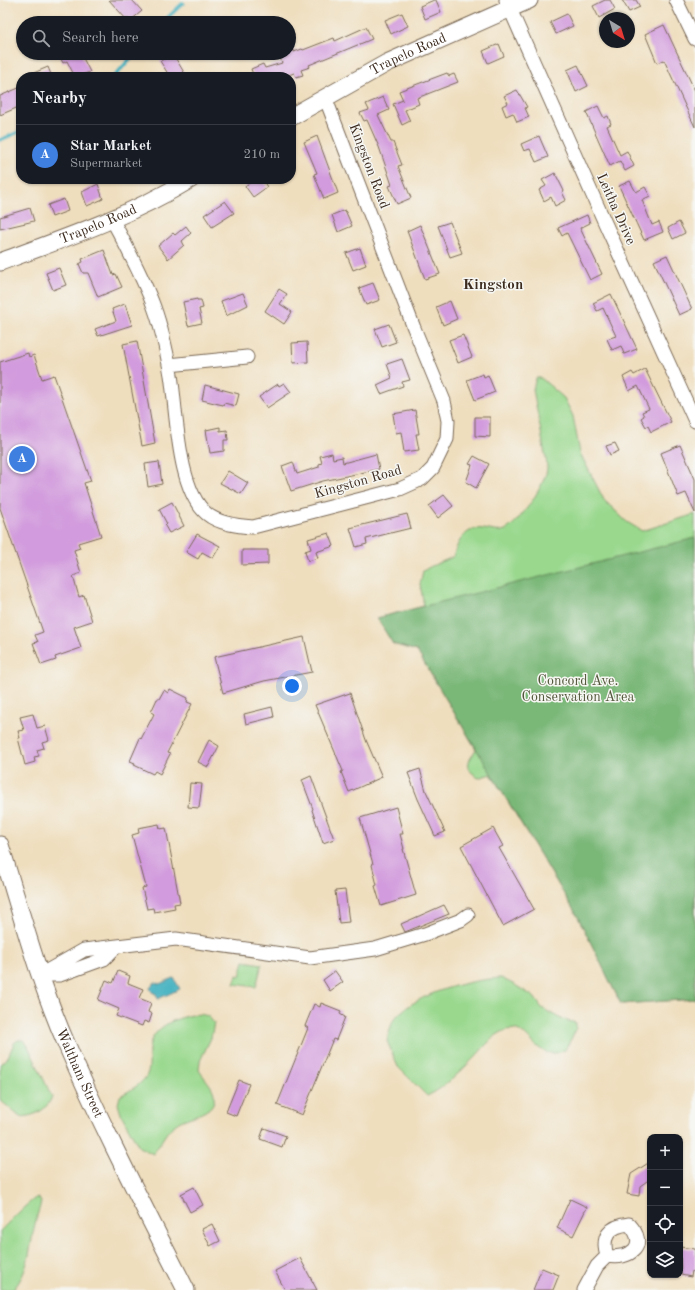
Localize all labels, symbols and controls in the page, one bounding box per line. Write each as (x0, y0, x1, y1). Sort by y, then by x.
north arrow (599, 12, 635, 48)
search box (16, 16, 296, 60)
icon: search (30, 27, 52, 49)
text: Search here (62, 31, 139, 46)
street label: Trapelo Road (368, 31, 448, 78)
text: Nearby (32, 90, 87, 107)
street label: Kingston Road (346, 121, 392, 211)
text: Star Market (70, 139, 152, 154)
text: A (40, 148, 50, 161)
text: 210 m (243, 148, 280, 161)
text: Supermarket (70, 157, 142, 170)
street label: Leitha Drive (594, 171, 638, 247)
street label: Trapelo Road (58, 202, 139, 247)
district label: Kingston (463, 278, 523, 293)
pin: A (9, 444, 35, 474)
street label: Kingston Road (313, 463, 403, 501)
park label: Concord Ave. Conservation Area (522, 674, 635, 704)
your location (282, 676, 302, 696)
street label: Waltham Street (54, 1027, 106, 1120)
map controls (647, 1134, 683, 1278)
button: + (647, 1134, 683, 1170)
button: − (647, 1170, 683, 1206)
button: locate (647, 1206, 683, 1242)
button: layers (647, 1242, 683, 1278)

